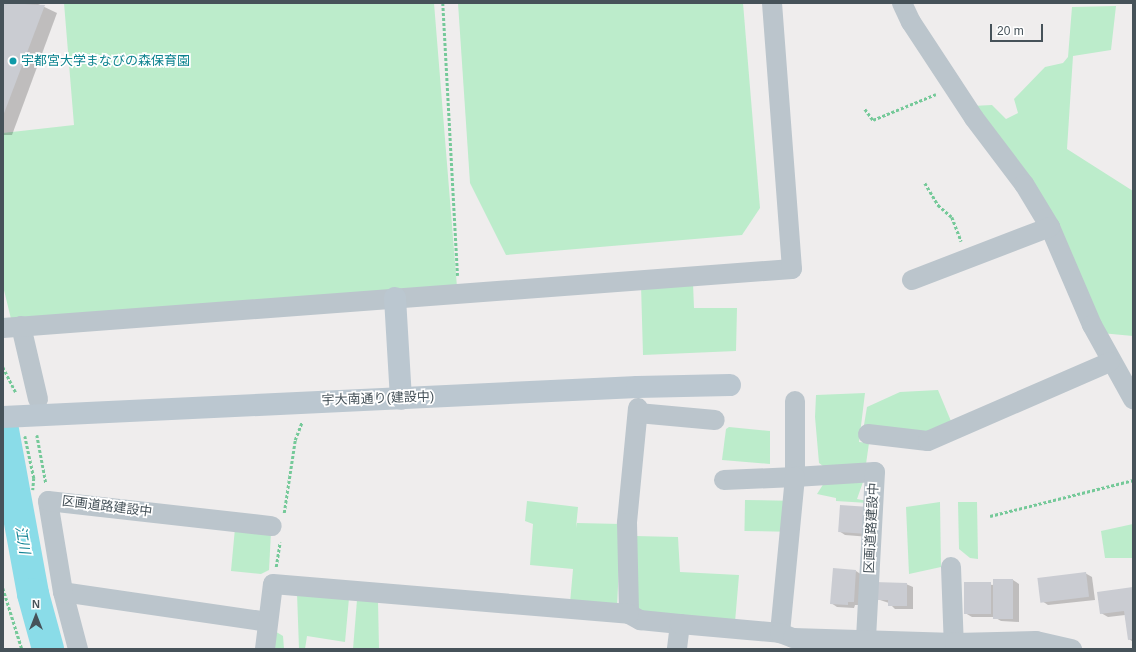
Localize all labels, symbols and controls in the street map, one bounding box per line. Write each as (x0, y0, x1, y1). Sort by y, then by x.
scale bar (992, 16, 1045, 42)
text: 20 m (997, 24, 1024, 38)
place label: 宇都宮大学まなびの森保育園 (21, 53, 190, 69)
marker: 宇都宮大学まなびの森保育園 (8, 56, 18, 66)
street label: 宇大南通り(建設中) (321, 389, 435, 409)
street label: 区画道路建設中 (862, 482, 882, 574)
street label: 区画道路建設中 (61, 494, 153, 520)
water label: 江川 (12, 525, 34, 555)
north arrow (16, 596, 56, 636)
text: N (32, 598, 40, 610)

